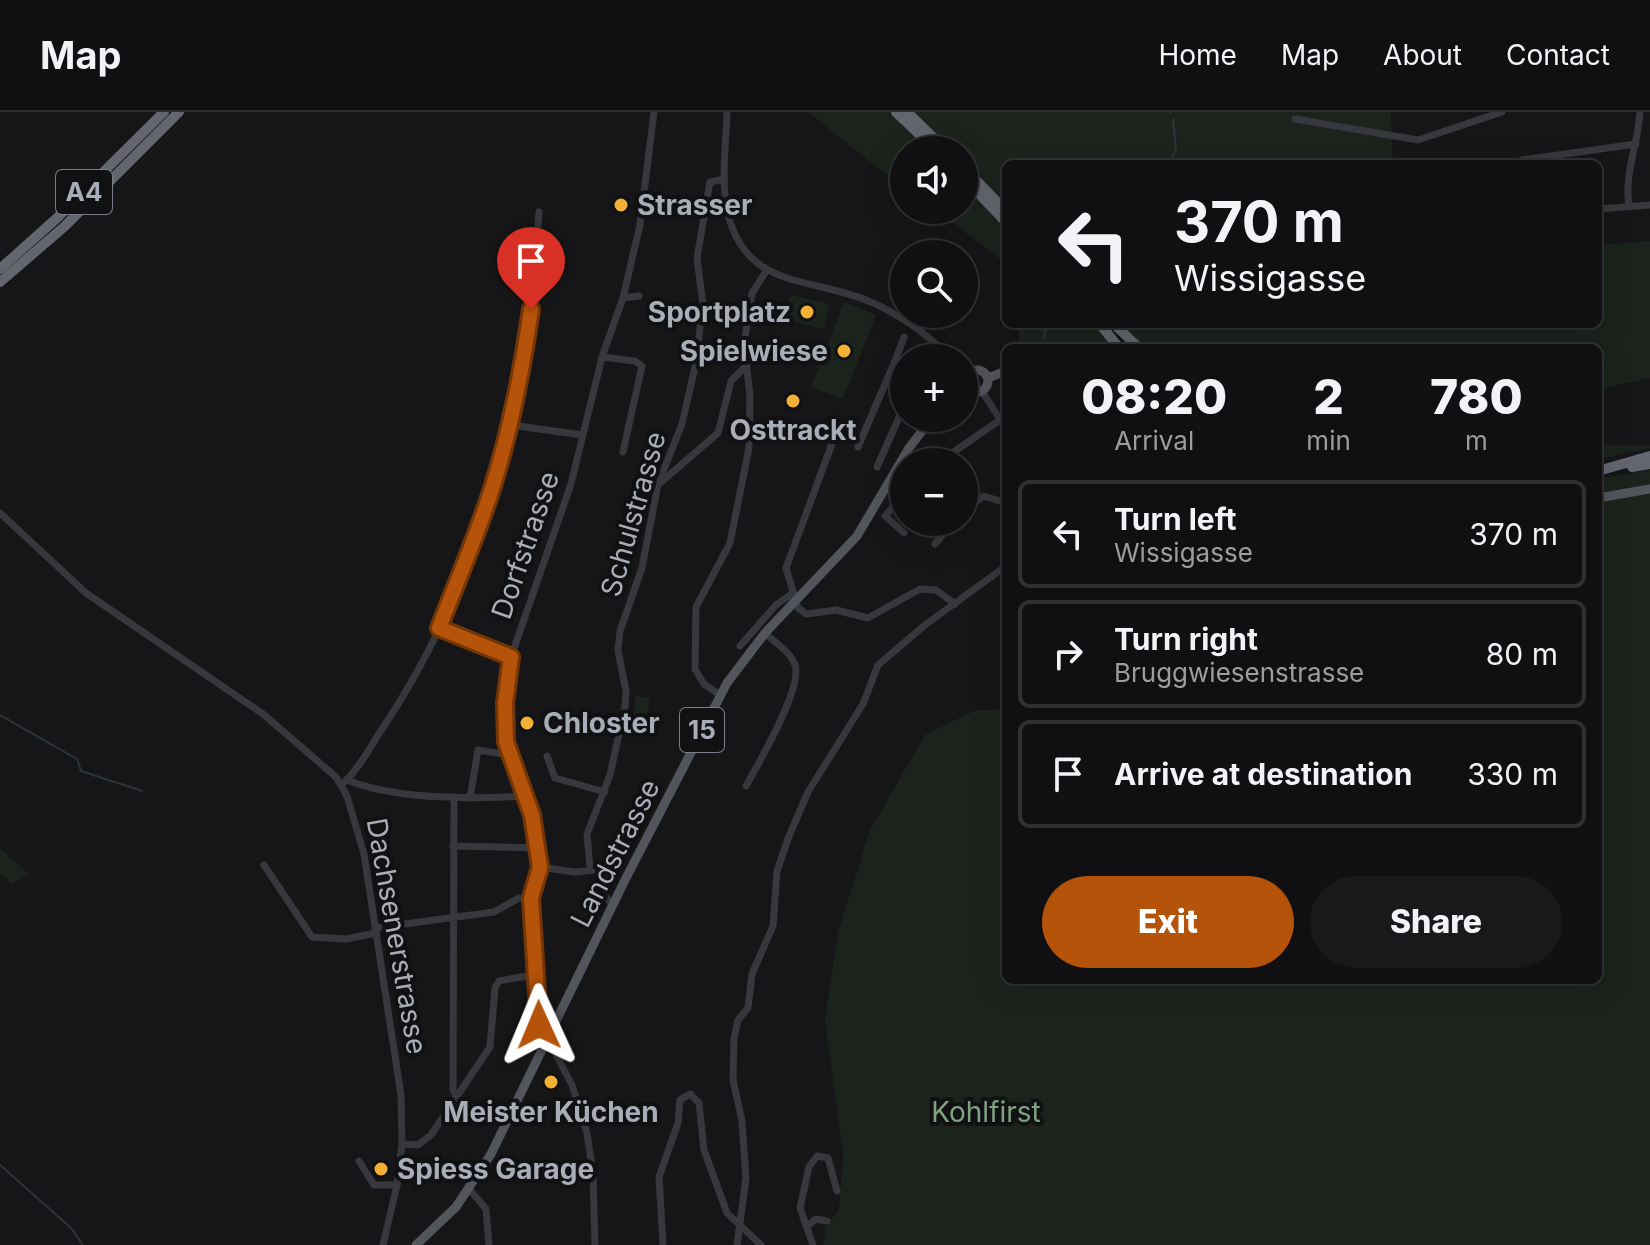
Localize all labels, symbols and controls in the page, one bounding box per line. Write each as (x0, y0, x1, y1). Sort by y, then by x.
text: Map (40, 32, 121, 78)
text: Home (1158, 38, 1237, 72)
text: Map (1281, 38, 1339, 72)
text: About (1383, 38, 1462, 72)
text: Contact (1506, 38, 1610, 72)
map controls (890, 136, 978, 536)
button: sound (890, 136, 978, 224)
road number: A4 (56, 170, 112, 214)
place label: Strasser (637, 188, 752, 222)
text: 370 m (1174, 188, 1344, 256)
icon: left (1042, 192, 1146, 296)
marker: Strasser (612, 196, 630, 214)
pin (497, 227, 565, 309)
icon: arrive (509, 239, 553, 283)
button: search (890, 240, 978, 328)
text: Wissigasse (1174, 256, 1366, 300)
place label: Sportplatz (648, 295, 791, 329)
marker: Sportplatz (798, 303, 816, 321)
place label: Spielwiese (680, 334, 828, 368)
marker: Spielwiese (835, 342, 853, 360)
button: + (890, 344, 978, 432)
text: 08:20 (1081, 367, 1227, 426)
text: 2 (1313, 367, 1344, 426)
text: 780 (1430, 367, 1523, 426)
marker: Osttrackt (784, 392, 802, 410)
place label: Osttrackt (729, 413, 857, 447)
text: Arrival (1114, 425, 1194, 456)
text: min (1306, 425, 1351, 456)
text: m (1465, 425, 1488, 456)
street label: Schulstrasse (593, 428, 673, 600)
button: − (890, 448, 978, 536)
street label: Dorfstrasse (484, 467, 566, 623)
text: Turn left (1114, 501, 1236, 537)
icon: left (1046, 512, 1090, 556)
text: 370 m (1469, 516, 1558, 552)
text: Wissigasse (1114, 537, 1253, 568)
text: Turn right (1114, 621, 1258, 657)
icon: right (1046, 632, 1090, 676)
text: 80 m (1486, 636, 1558, 672)
text: Bruggwiesenstrasse (1114, 657, 1364, 688)
place label: Chloster (543, 706, 660, 740)
road number: 15 (680, 708, 724, 752)
marker: Chloster (518, 714, 536, 732)
icon: arrive (1046, 752, 1090, 796)
text: Arrive at destination (1114, 756, 1412, 792)
text: 330 m (1467, 756, 1558, 792)
street label: Landstrasse (563, 773, 667, 933)
street label: Dachsenerstrasse (359, 815, 435, 1057)
button: Exit (1042, 876, 1294, 968)
button: Share (1310, 876, 1562, 968)
position arrow (497, 983, 581, 1067)
marker: Meister Küchen (542, 1073, 560, 1091)
place label: Meister Küchen (443, 1095, 659, 1129)
park label: Kohlfirst (931, 1095, 1041, 1129)
place label: Spiess Garage (397, 1152, 594, 1186)
marker: Spiess Garage (372, 1160, 390, 1178)

